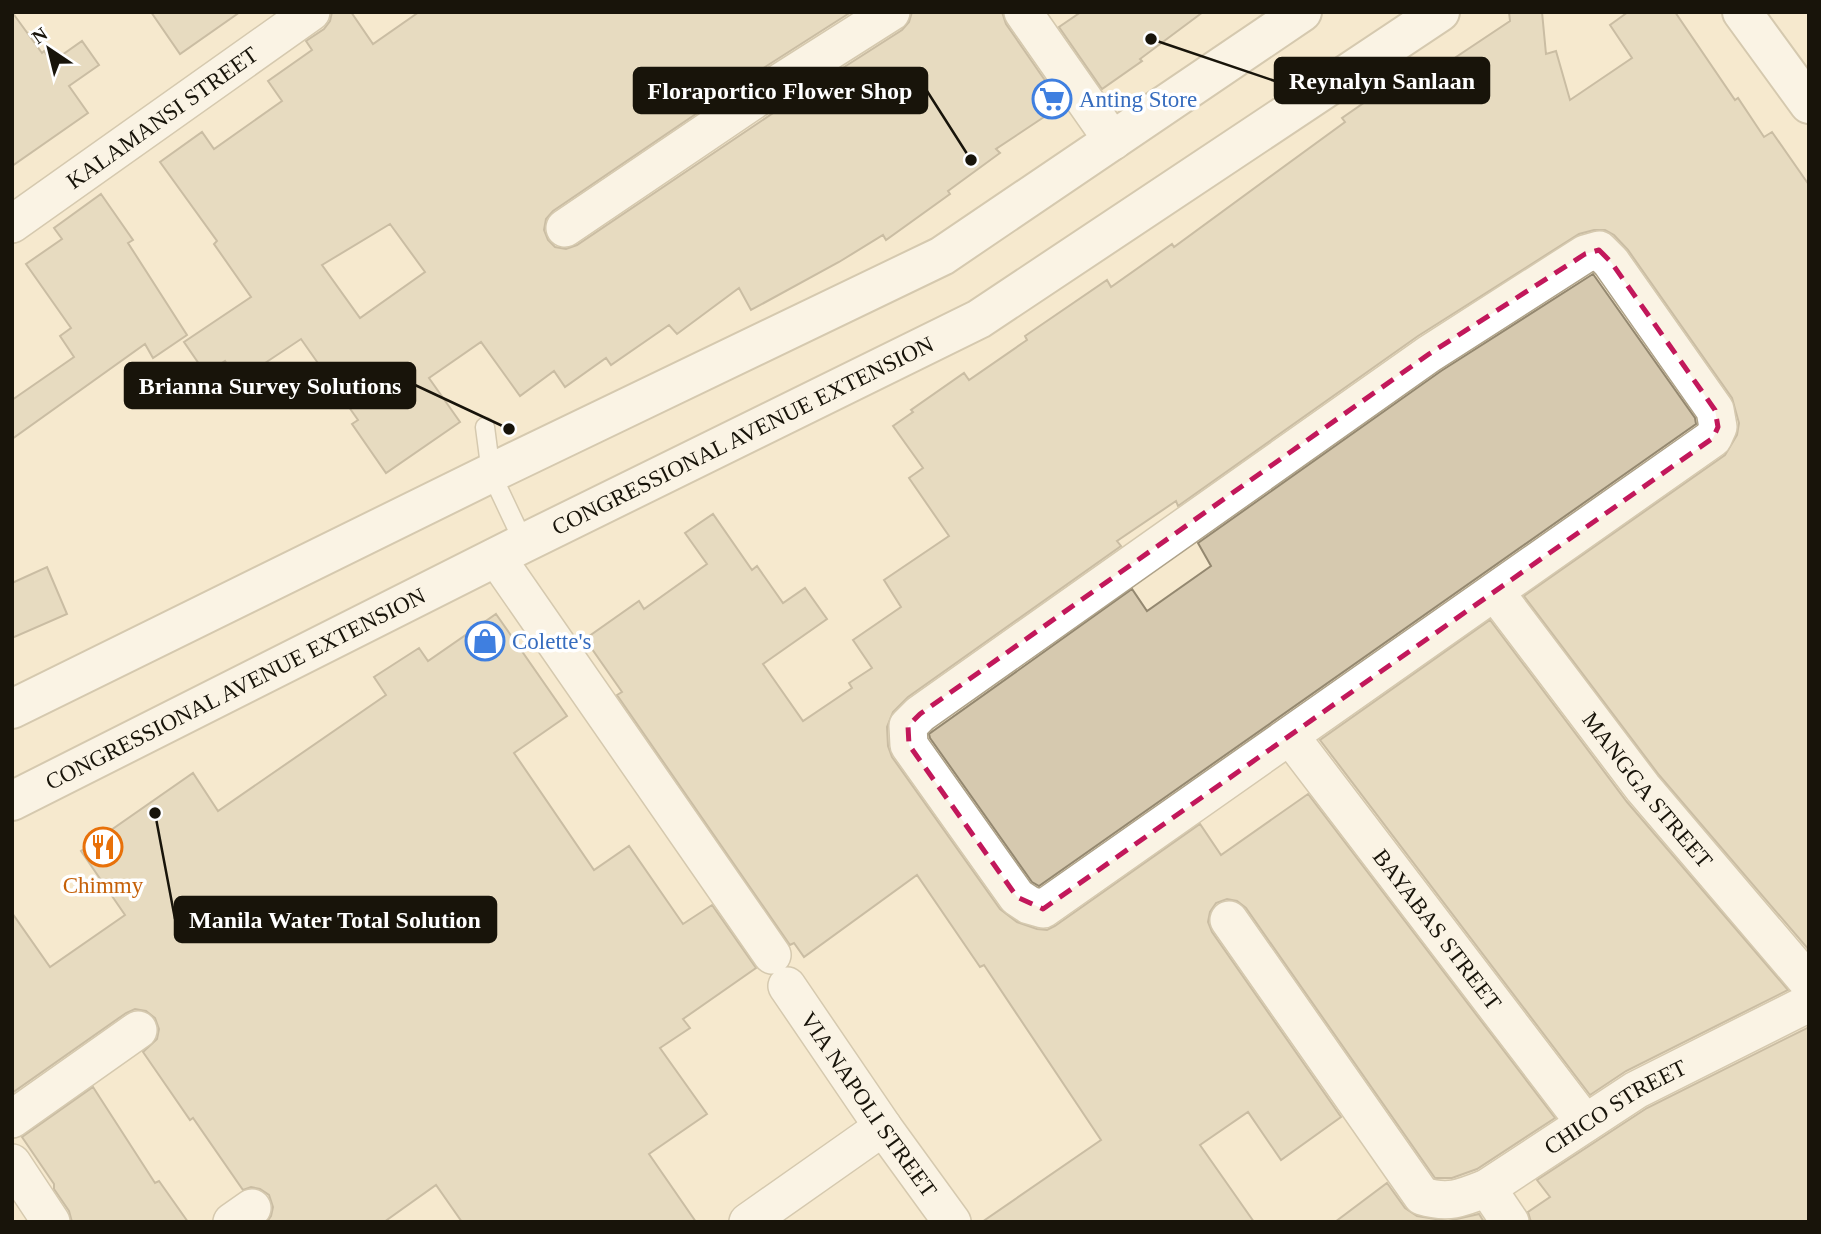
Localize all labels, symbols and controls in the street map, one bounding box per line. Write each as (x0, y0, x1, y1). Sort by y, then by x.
north arrow (14, 14, 84, 84)
text: N (28, 23, 51, 48)
street label: KALAMANSI STREET (62, 42, 263, 194)
callout: Reynalyn Sanlaan (1275, 58, 1489, 103)
callout: Floraportico Flower Shop (634, 68, 927, 113)
text: Reynalyn Sanlaan (1289, 68, 1475, 94)
text: Floraportico Flower Shop (648, 78, 912, 104)
supermarket icon: Anting Store (1031, 78, 1073, 120)
place label: Anting Store (1079, 87, 1197, 112)
street label: CONGRESSIONAL AVENUE EXTENSION (548, 331, 938, 540)
callout: Brianna Survey Solutions (125, 363, 415, 408)
text: Brianna Survey Solutions (139, 373, 401, 399)
street label: CONGRESSIONAL AVENUE EXTENSION (41, 583, 430, 795)
shop icon: Colette's (464, 620, 506, 662)
place label: Colette's (512, 629, 592, 654)
street label: MANGGA STREET (1577, 707, 1717, 873)
restaurant icon: Chimmy (82, 826, 124, 868)
street label: BAYABAS STREET (1368, 844, 1506, 1015)
place label: Chimmy (63, 873, 144, 898)
callout: Manila Water Total Solution (175, 897, 496, 942)
text: Manila Water Total Solution (189, 907, 481, 933)
street label: VIA NAPOLI STREET (795, 1007, 942, 1202)
street label: CHICO STREET (1540, 1055, 1691, 1160)

